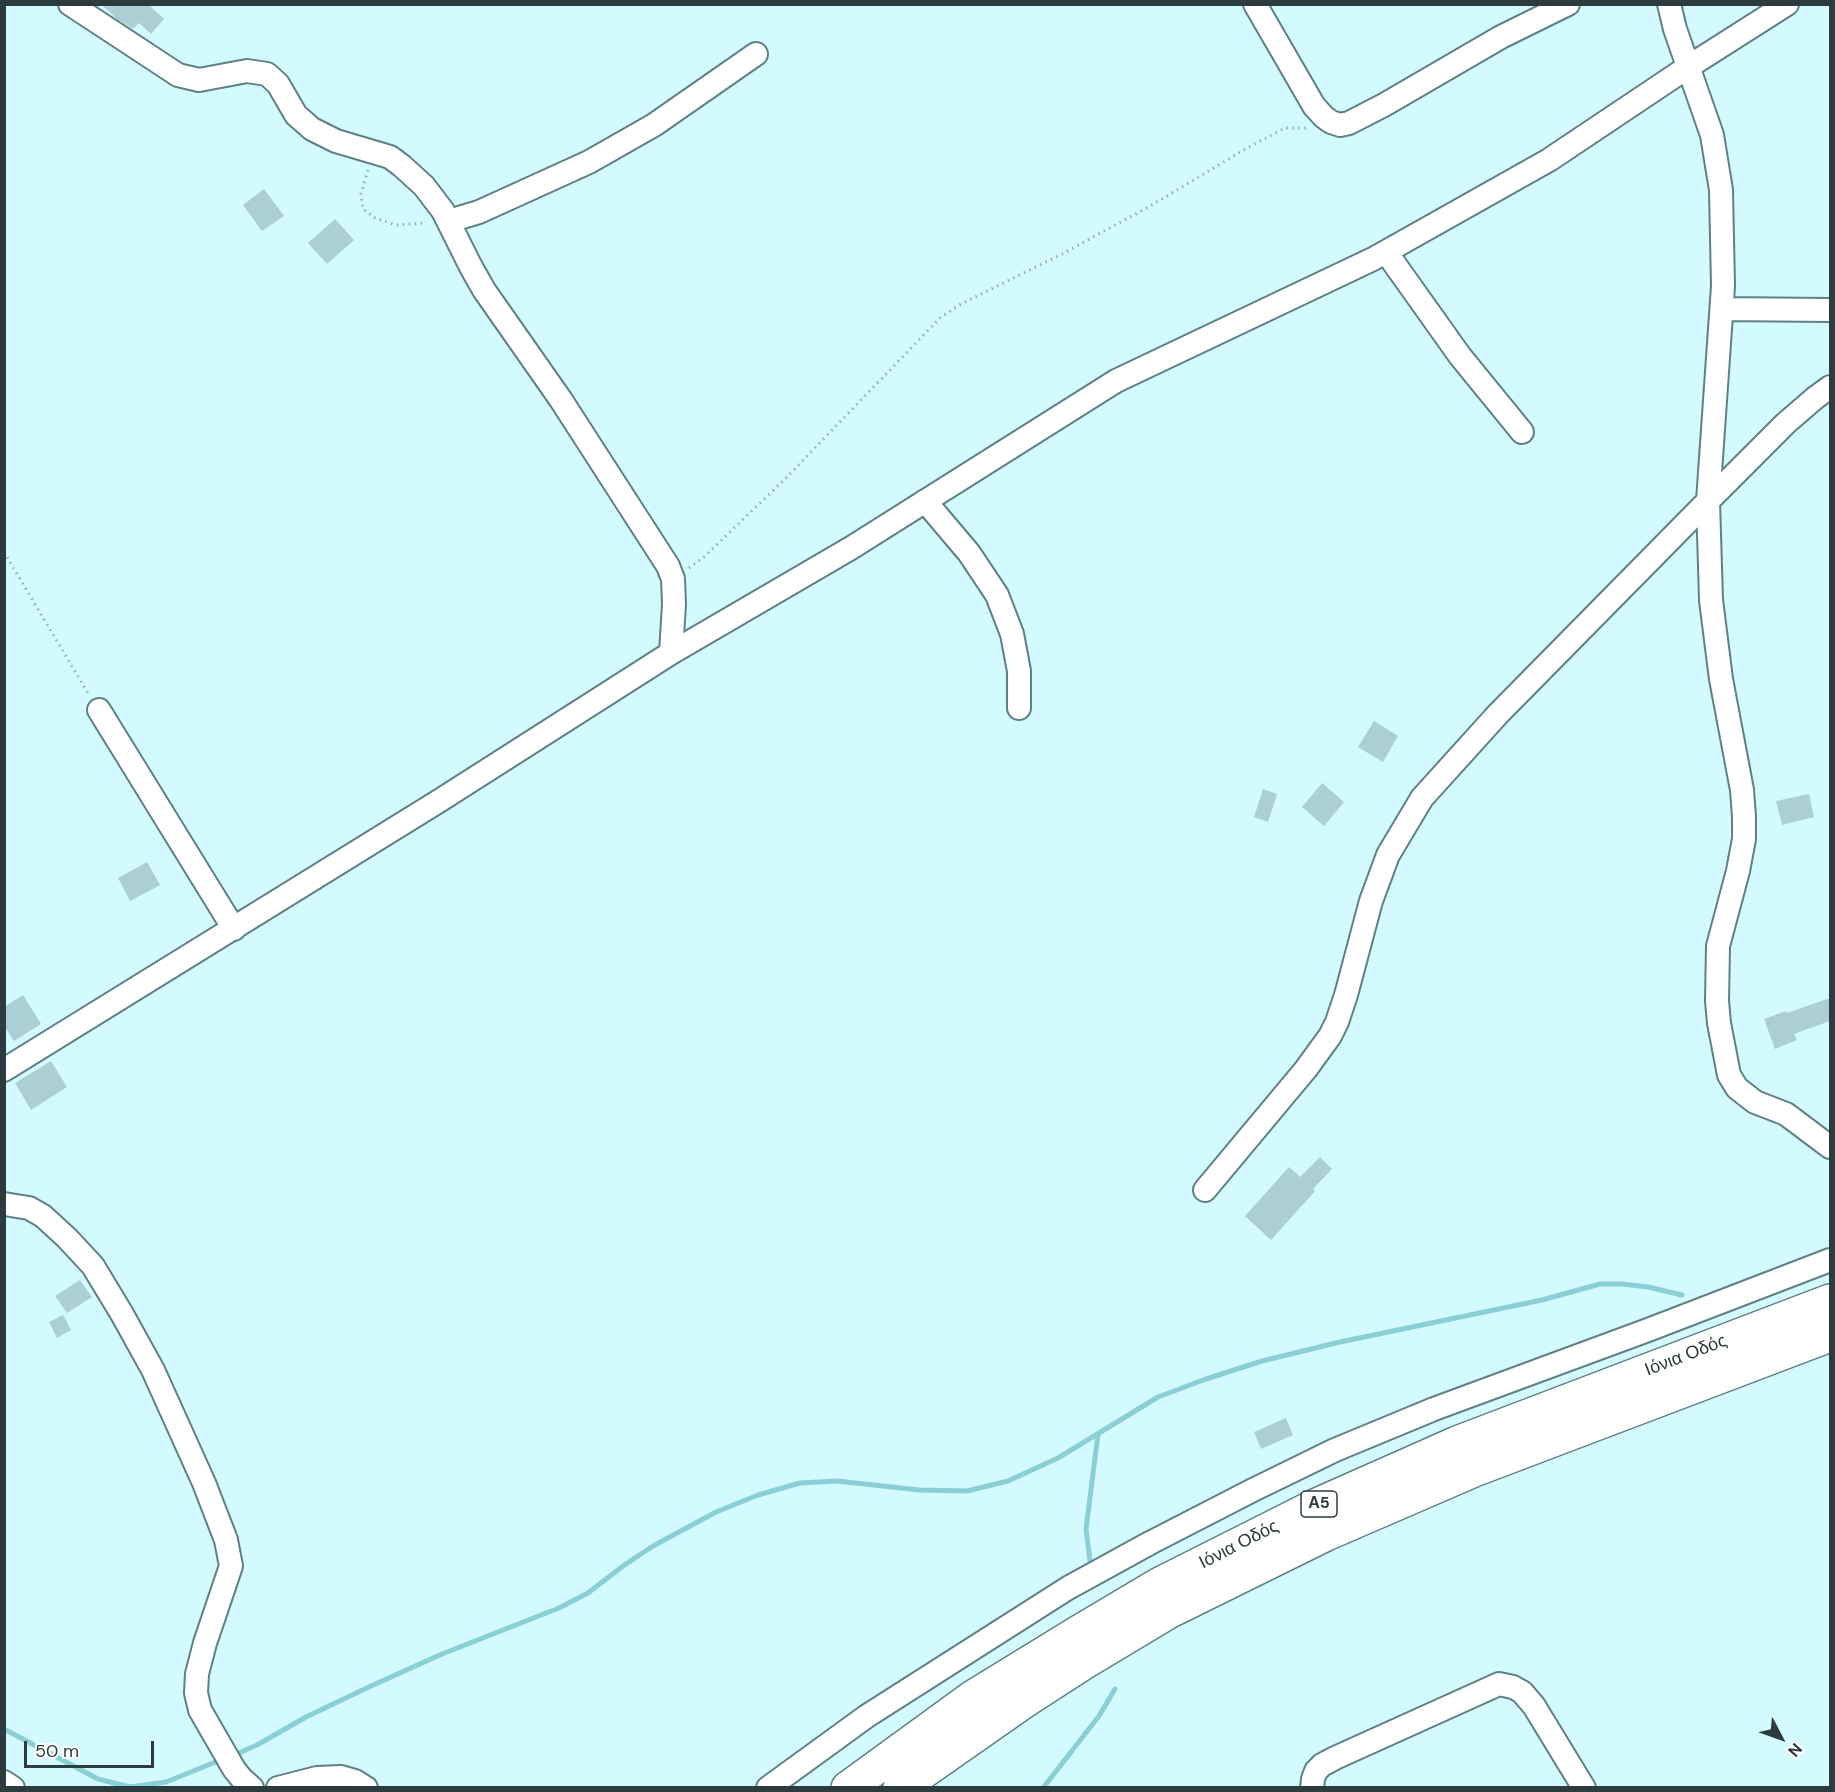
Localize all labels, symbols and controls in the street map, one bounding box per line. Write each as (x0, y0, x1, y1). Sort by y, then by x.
street label: Ιόνια Οδός (1642, 1331, 1730, 1381)
road number: Α5 (1301, 1491, 1337, 1517)
street label: Ιόνια Οδός (1196, 1516, 1282, 1574)
north arrow (1751, 1708, 1811, 1768)
scale bar (27, 1729, 158, 1767)
text: 50 m (35, 1739, 79, 1763)
text: N (1783, 1739, 1807, 1761)

